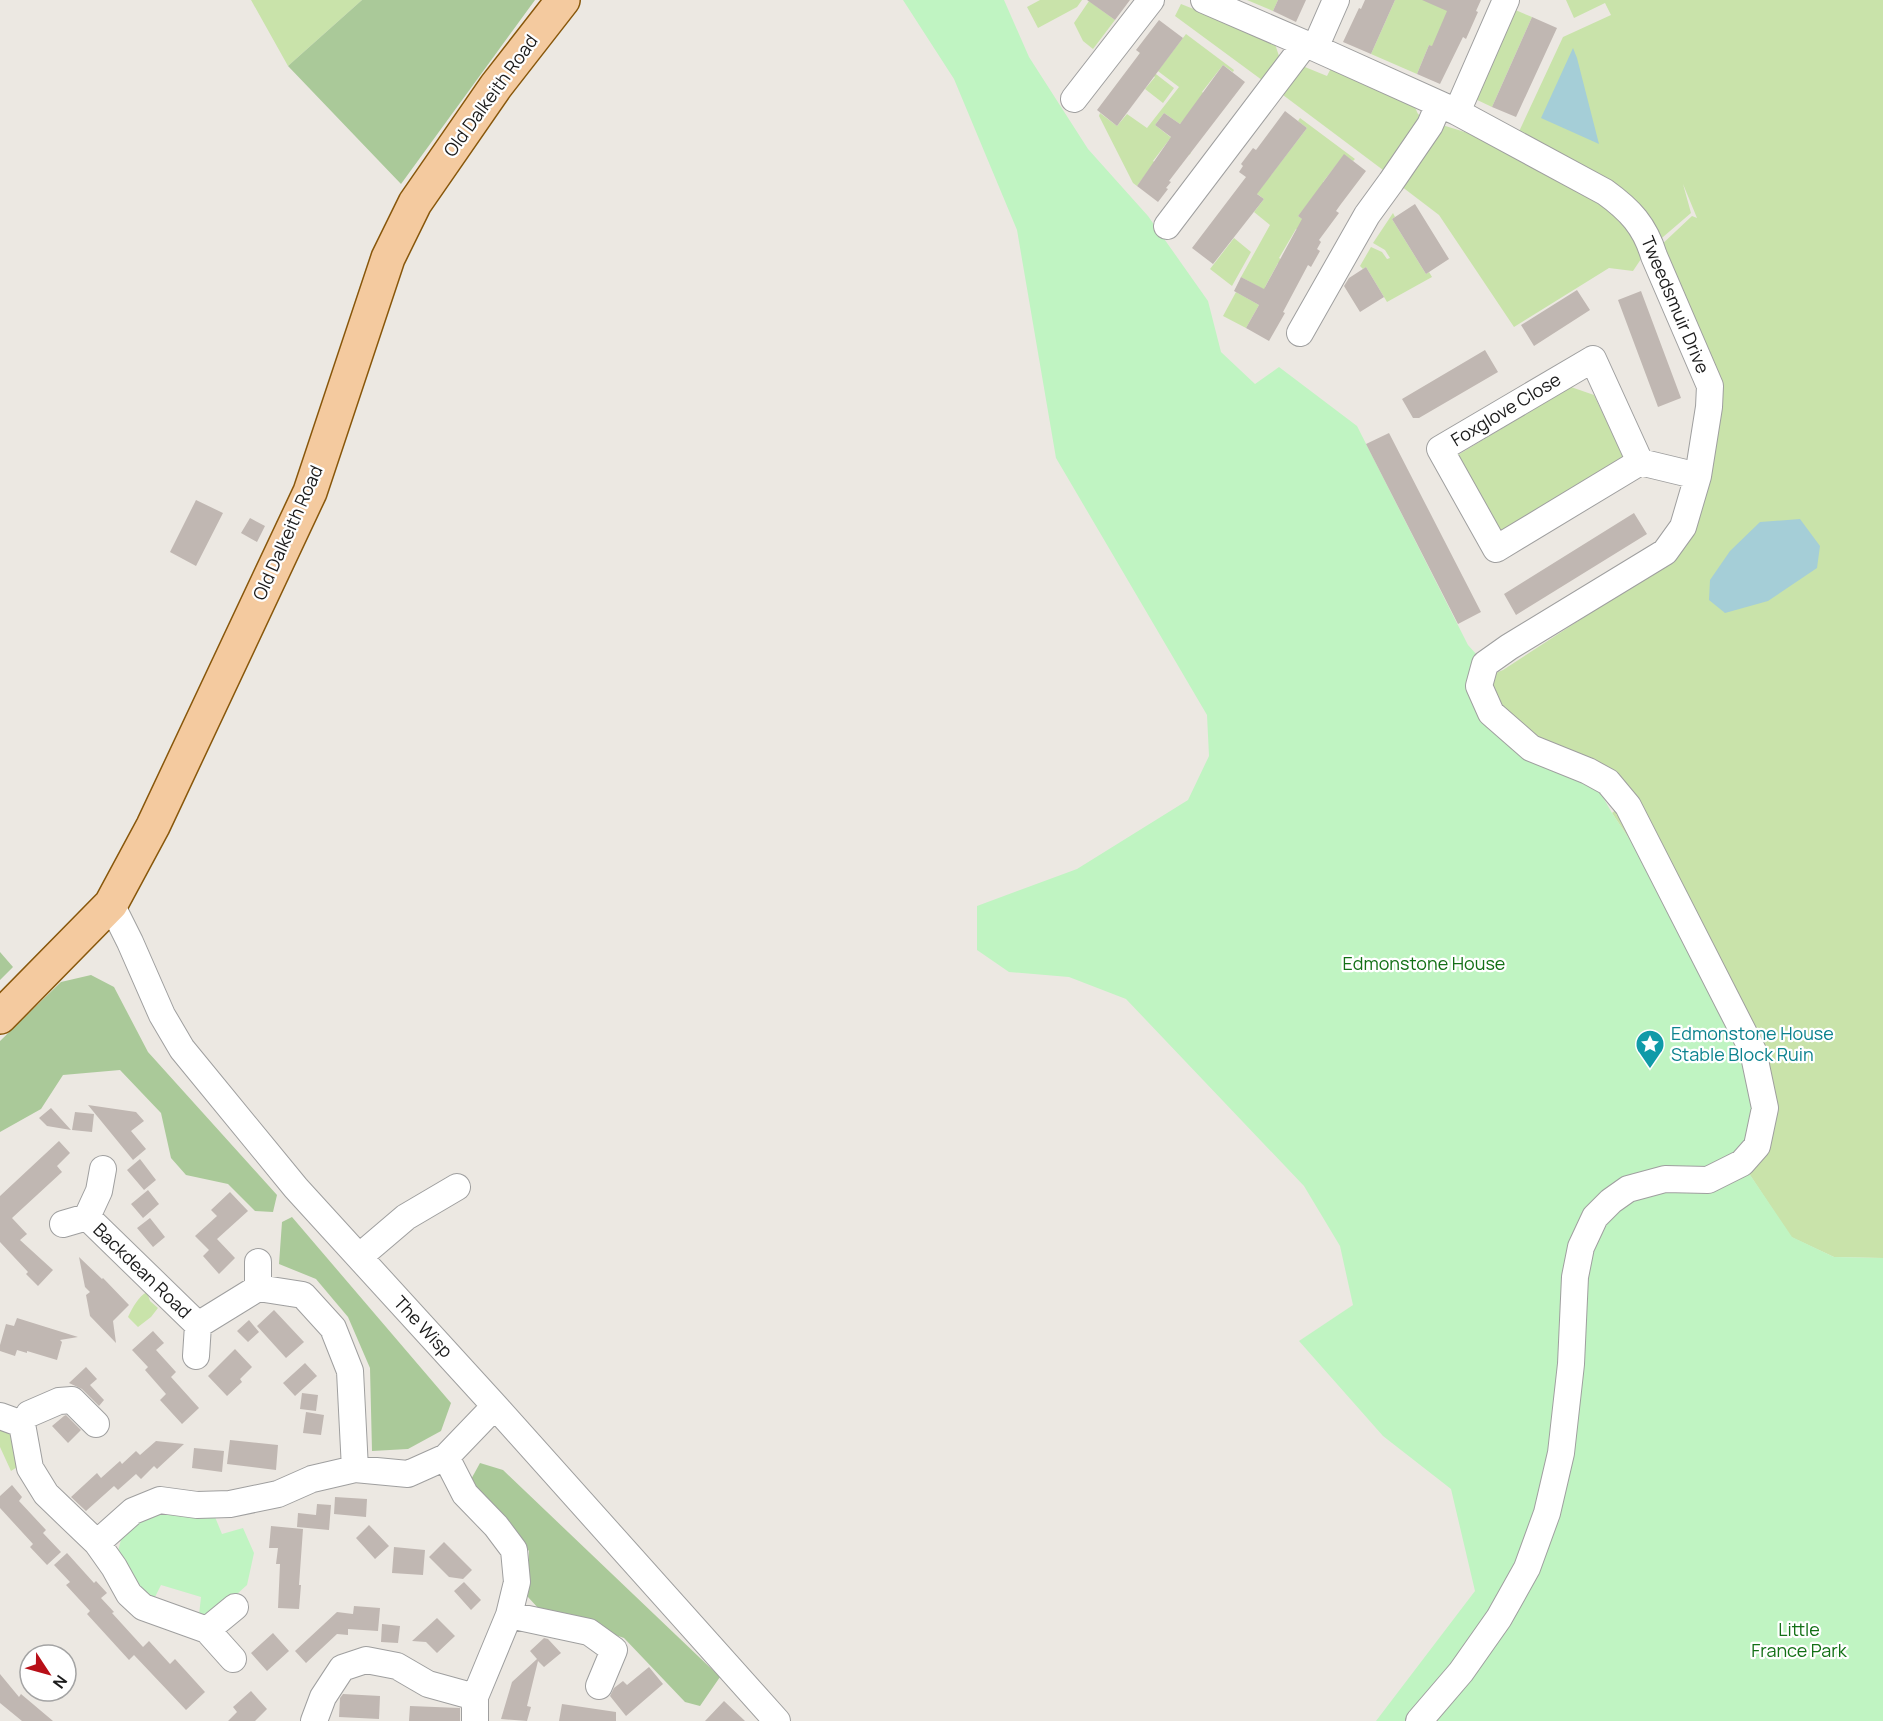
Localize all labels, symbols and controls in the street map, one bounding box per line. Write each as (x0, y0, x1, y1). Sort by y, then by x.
street label: Old Dalkeith Road (438, 30, 543, 161)
street label: Tweedsmuir Drive (1636, 232, 1716, 377)
street label: Foxglove Close (1446, 367, 1565, 451)
street label: Old Dalkeith Road (247, 461, 328, 604)
park label: Edmonstone House (1343, 951, 1505, 975)
place label: Edmonstone House Stable Block Ruin (1671, 1021, 1834, 1066)
place icon: Edmonstone House Stable Block Ruin (1634, 1028, 1666, 1070)
street label: Backdean Road (88, 1217, 197, 1323)
street label: The Wisp (389, 1290, 459, 1362)
park label: Little France Park (1751, 1617, 1848, 1662)
north arrow (18, 1643, 78, 1703)
text: N (48, 1671, 72, 1693)

